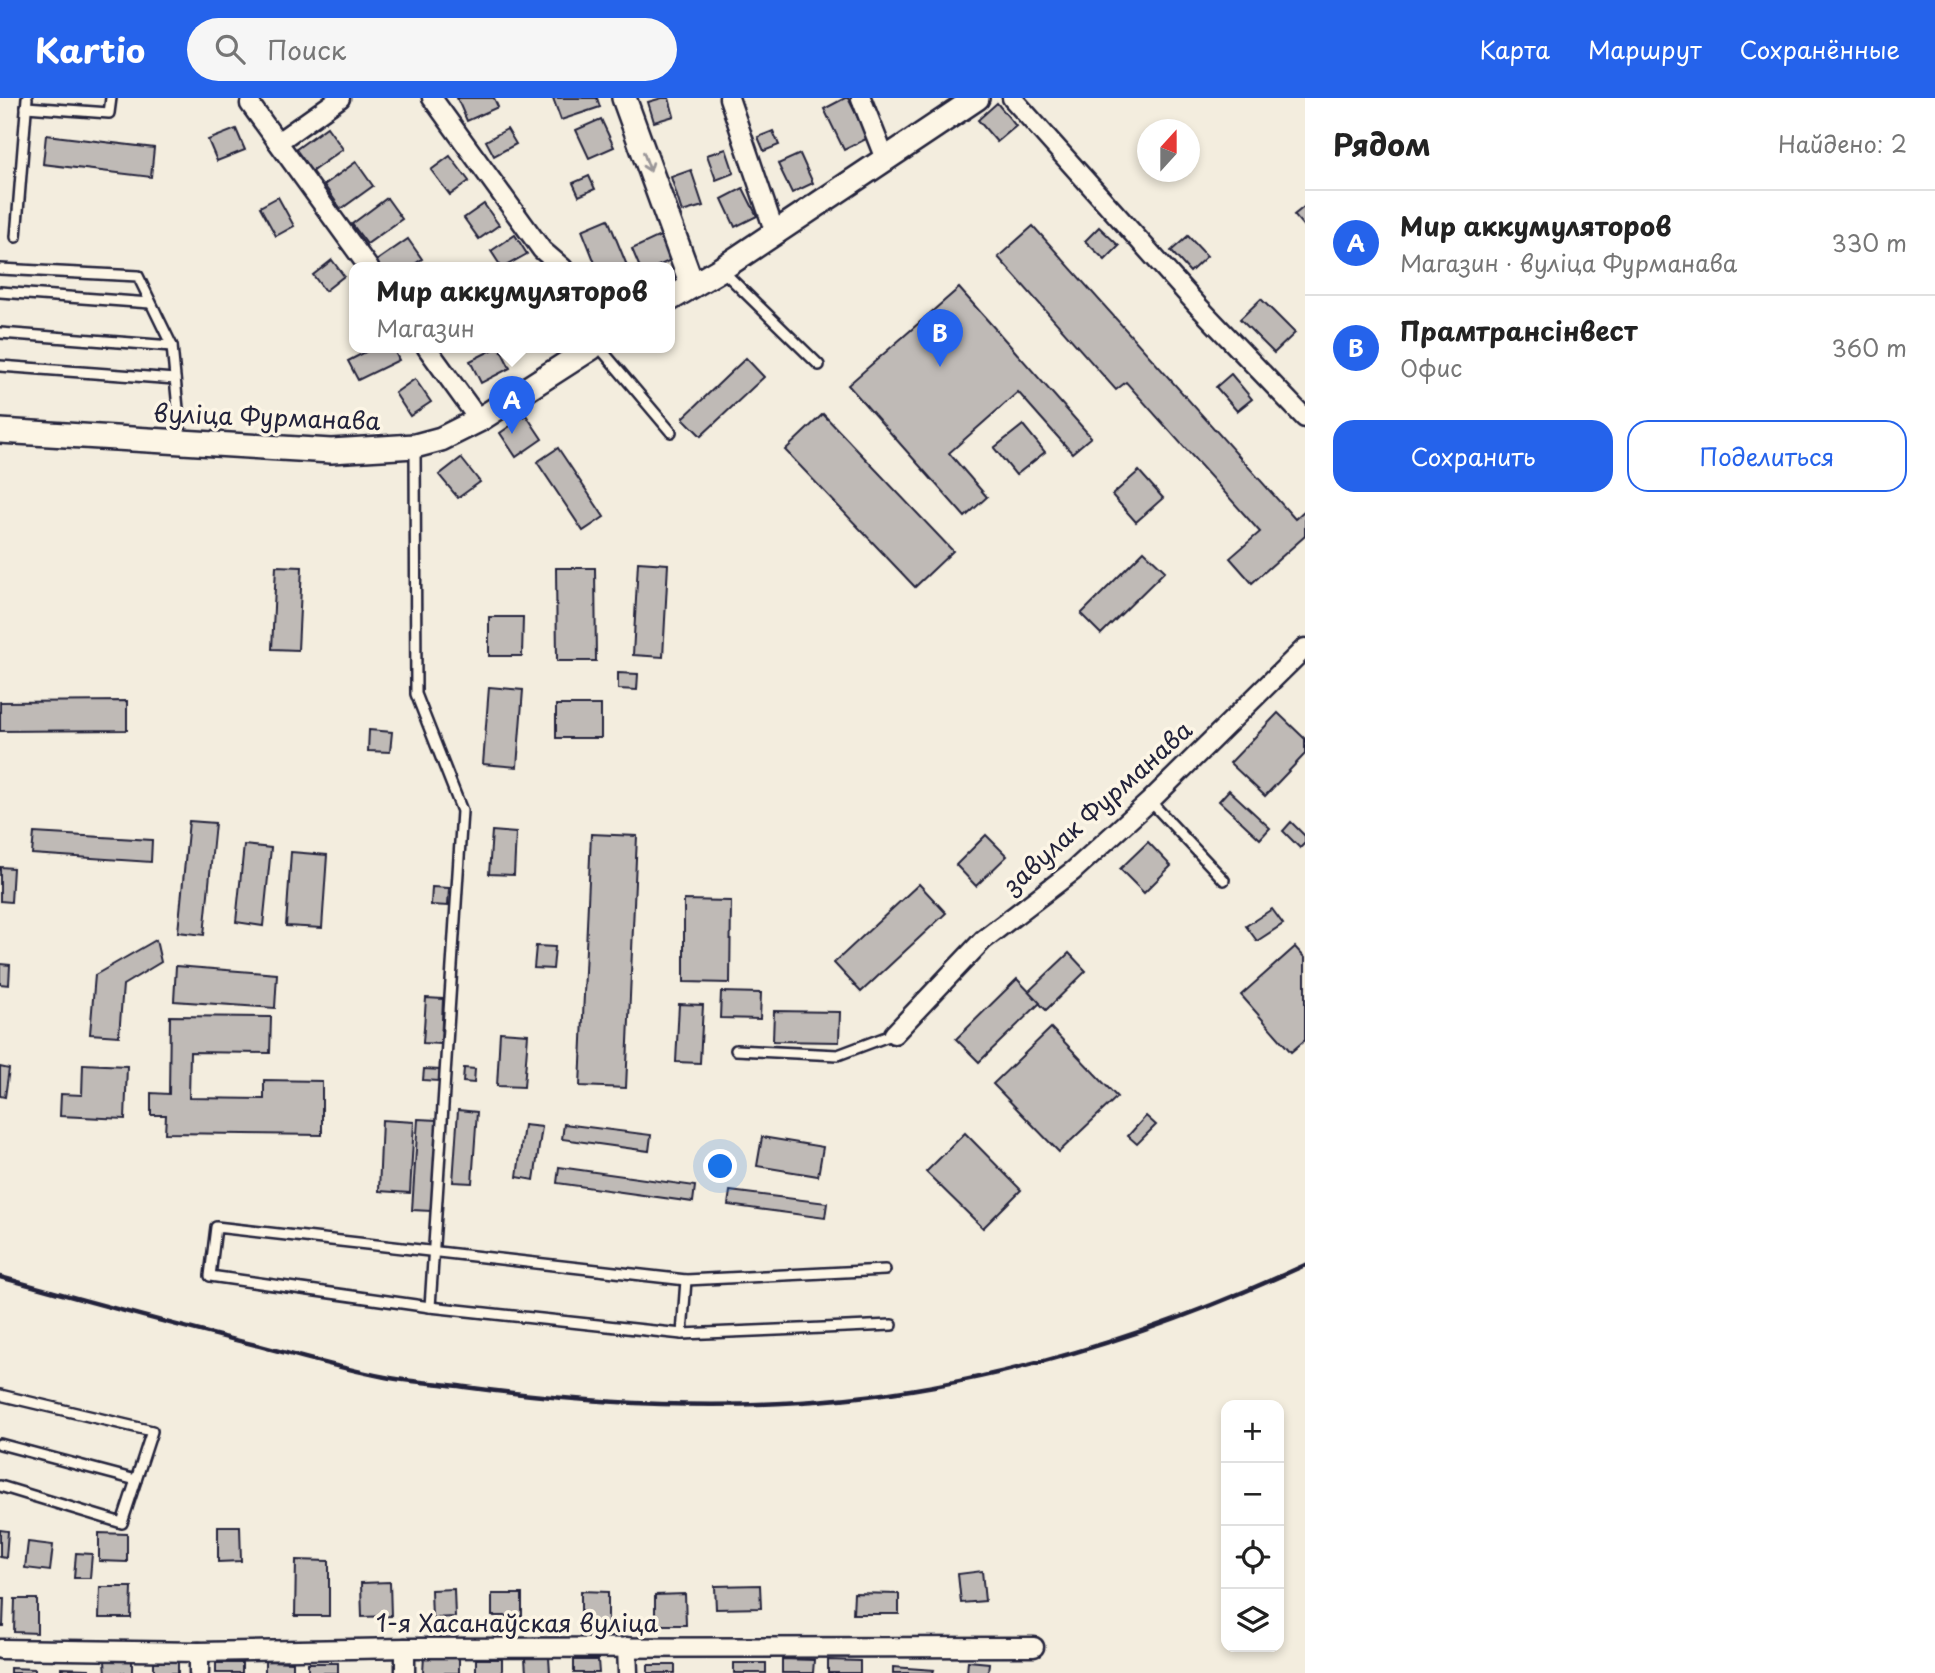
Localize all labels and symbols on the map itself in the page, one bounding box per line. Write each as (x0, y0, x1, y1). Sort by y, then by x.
north arrow (1137, 119, 1200, 182)
one-way arrow (642, 151, 654, 173)
pin: B (917, 309, 963, 367)
pin: A (489, 376, 535, 434)
street label: вуліца Фурманава (153, 394, 381, 438)
street label: завулак Фурманава (993, 712, 1199, 902)
your location (703, 1149, 737, 1183)
street label: 1-я Хасанаўская вуліца (376, 1604, 658, 1640)

